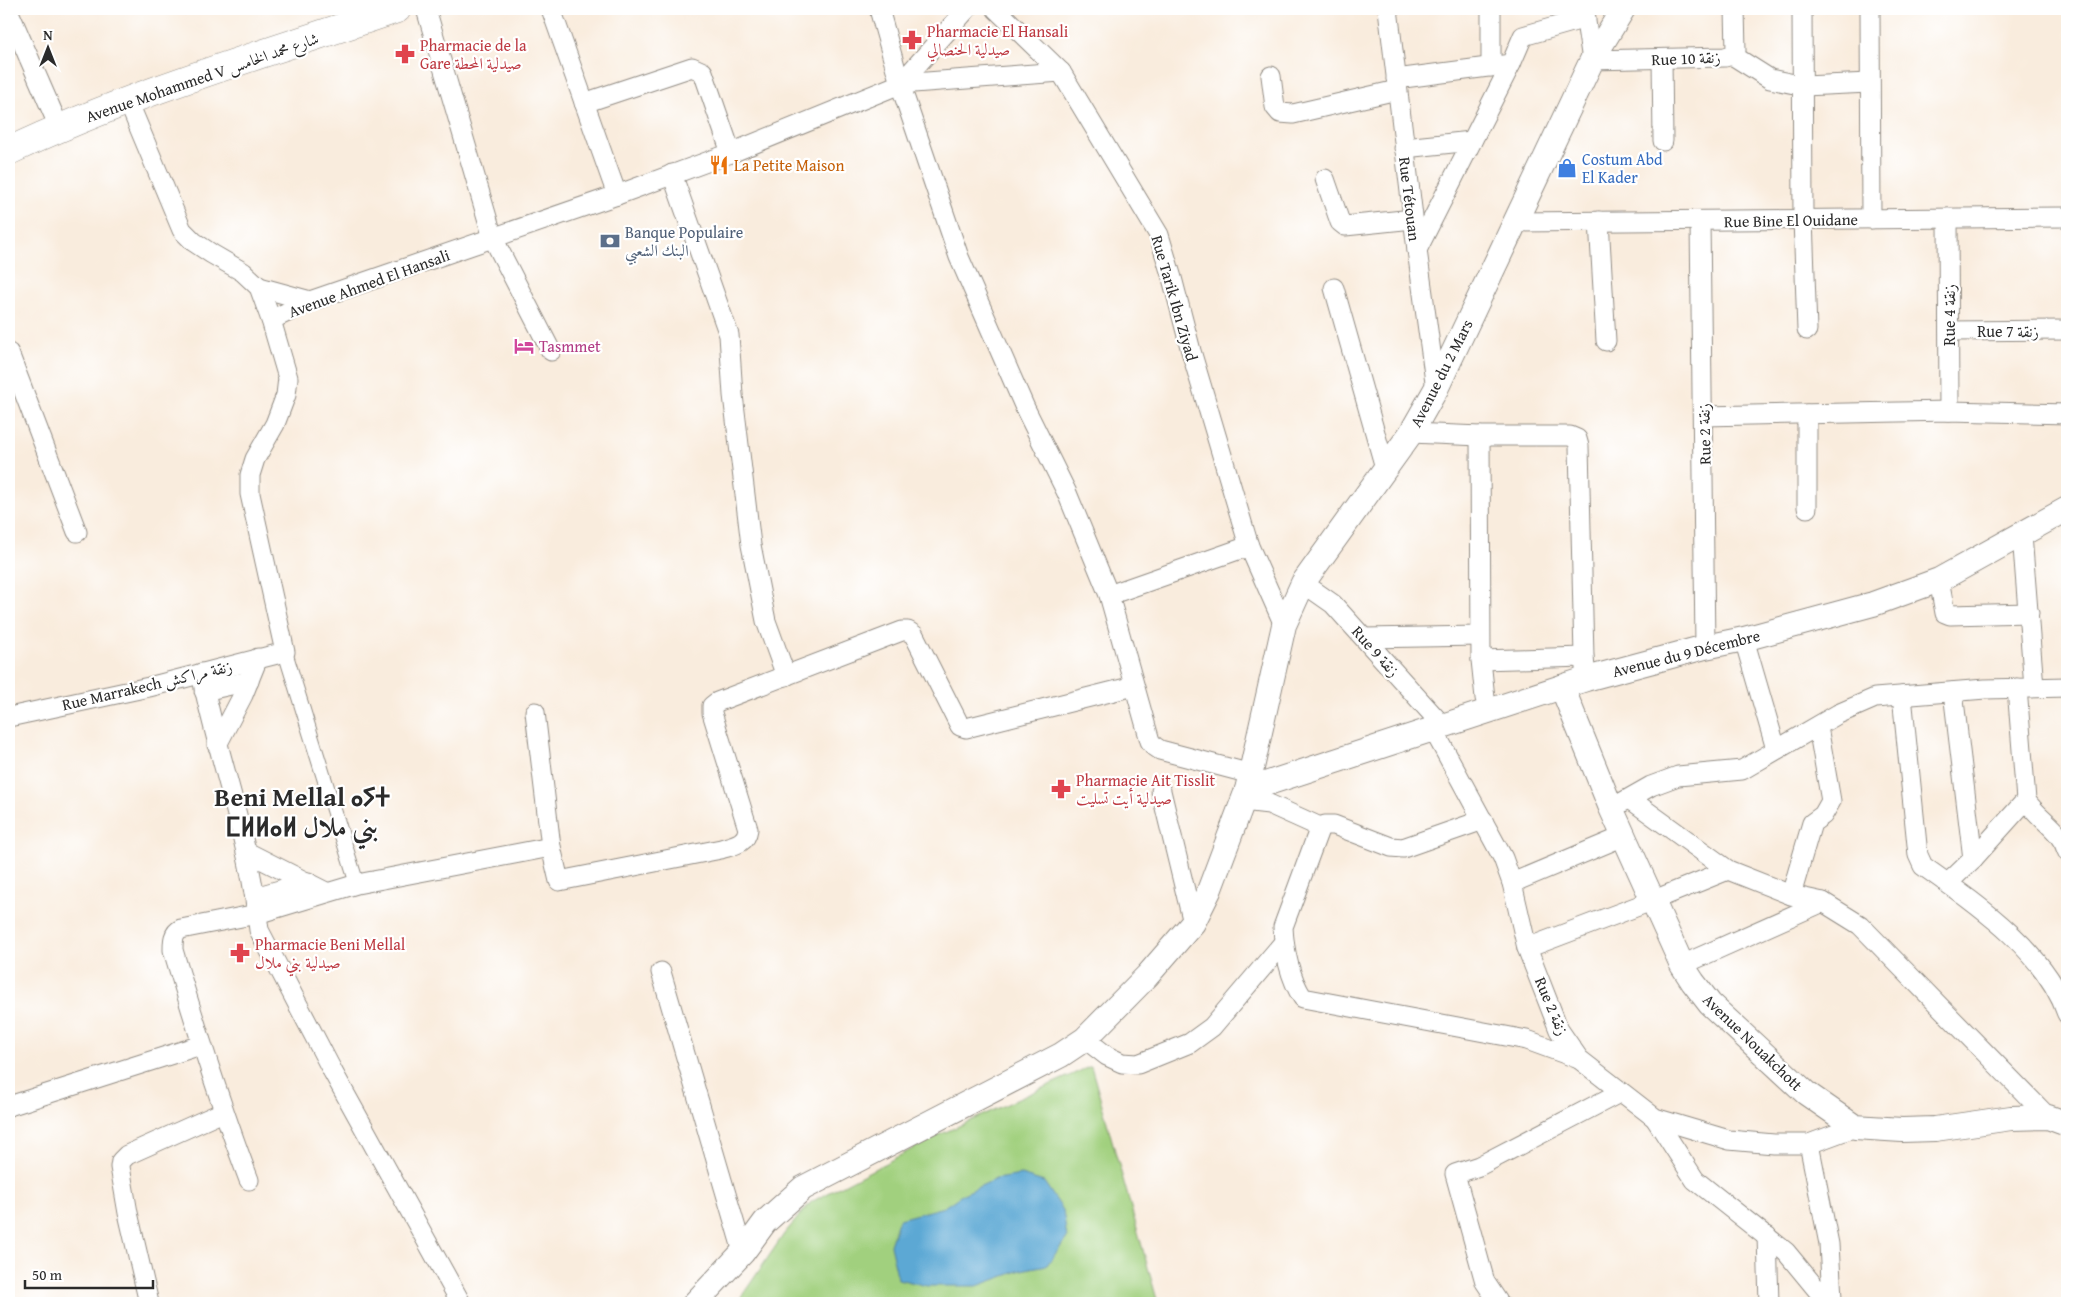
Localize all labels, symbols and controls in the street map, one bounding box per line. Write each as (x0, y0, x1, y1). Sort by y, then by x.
place label: Pharmacie El Hansali صيدلية الحنصالي (927, 19, 1069, 62)
north arrow (22, 22, 72, 72)
text: N (43, 25, 53, 45)
street label: Avenue Mohammed V شارع محمد الخامس (82, 26, 322, 130)
pharmacy icon: Pharmacie El Hansali صيدلية الحنصالي (901, 29, 923, 51)
place label: Pharmacie de la Gare صيدلية المحطة (420, 33, 527, 75)
pharmacy icon: Pharmacie de la Gare صيدلية المحطة (394, 43, 416, 65)
street label: Rue 10 زنقة (1651, 45, 1721, 71)
place label: Costum Abd El Kader (1582, 147, 1663, 189)
place label: La Petite Maison (734, 153, 845, 177)
restaurant icon: La Petite Maison (708, 154, 730, 176)
street label: Rue Tétouan (1393, 156, 1427, 242)
shop icon: Costum Abd El Kader (1556, 157, 1578, 179)
street label: Rue Bine El Ouidane (1724, 207, 1858, 233)
place label: Banque Populaire البنك الشعبي (625, 220, 743, 266)
bank icon: Banque Populaire البنك الشعبي (599, 230, 621, 252)
street label: Rue Tarik Ibn Ziyad (1146, 232, 1205, 364)
street label: Avenue Ahmed El Hansali (285, 242, 454, 323)
street label: Rue 4 زنقة (1937, 284, 1961, 346)
street label: Avenue du 2 Mars (1403, 315, 1479, 431)
street label: Rue 7 زنقة (1977, 319, 2039, 343)
place label: Tasmmet (539, 334, 601, 358)
hotel icon: Tasmmet (513, 335, 535, 357)
street label: Rue 2 زنقة (1691, 403, 1717, 465)
street label: Rue 9 زنقة (1346, 620, 1406, 682)
street label: Avenue du 9 Décembre (1610, 623, 1762, 683)
street label: Rue Marrakech زنقة مراكش (59, 654, 235, 716)
place label: Pharmacie Ait Tisslit صيدلية أيت تسليت (1076, 768, 1216, 810)
district label: Beni Mellal ⴰⵢⵜ ⵎⵍⵍⴰⵍ بني ملال (214, 777, 390, 850)
pharmacy icon: Pharmacie Ait Tisslit صيدلية أيت تسليت (1050, 778, 1072, 800)
place label: Pharmacie Beni Mellal صيدلية بني ملال (255, 932, 406, 977)
pharmacy icon: Pharmacie Beni Mellal صيدلية بني ملال (229, 942, 251, 964)
street label: Rue 2 زنقة (1529, 973, 1575, 1039)
street label: Avenue Nouakchott (1698, 988, 1809, 1096)
scale bar (25, 1257, 152, 1289)
text: 50 m (32, 1264, 63, 1285)

